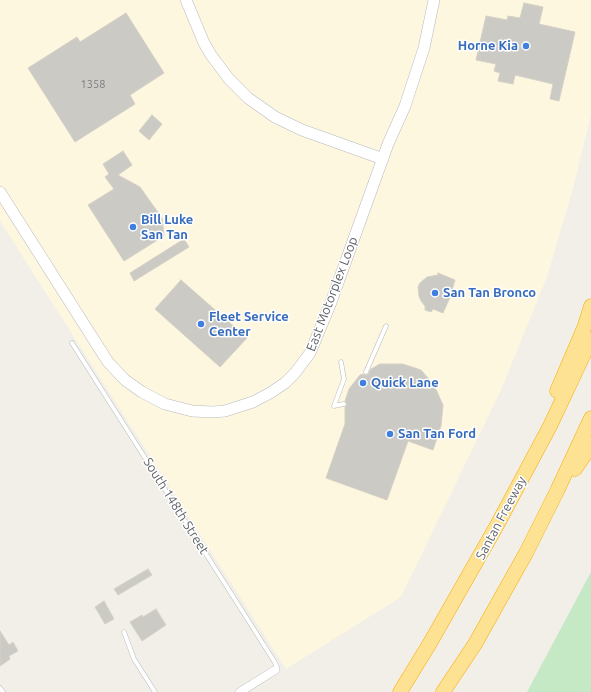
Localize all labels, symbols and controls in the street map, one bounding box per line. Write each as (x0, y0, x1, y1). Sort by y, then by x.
place label: Horne Kia (458, 38, 518, 54)
marker: Horne Kia (521, 41, 531, 51)
house number: 1358 (81, 77, 105, 91)
place label: Bill Luke San Tan (141, 212, 193, 243)
marker: Bill Luke San Tan (128, 222, 138, 232)
street label: East Motorplex Loop (303, 235, 361, 353)
place label: San Tan Bronco (443, 285, 536, 301)
marker: San Tan Bronco (430, 288, 440, 298)
place label: Fleet Service Center (209, 309, 289, 340)
marker: Fleet Service Center (196, 319, 206, 329)
place label: Quick Lane (371, 375, 439, 391)
marker: Quick Lane (358, 378, 368, 388)
place label: San Tan Ford (398, 426, 476, 442)
marker: San Tan Ford (385, 429, 395, 439)
street label: South 148th Street (140, 455, 212, 557)
street label: Santan Freeway (473, 474, 529, 562)

